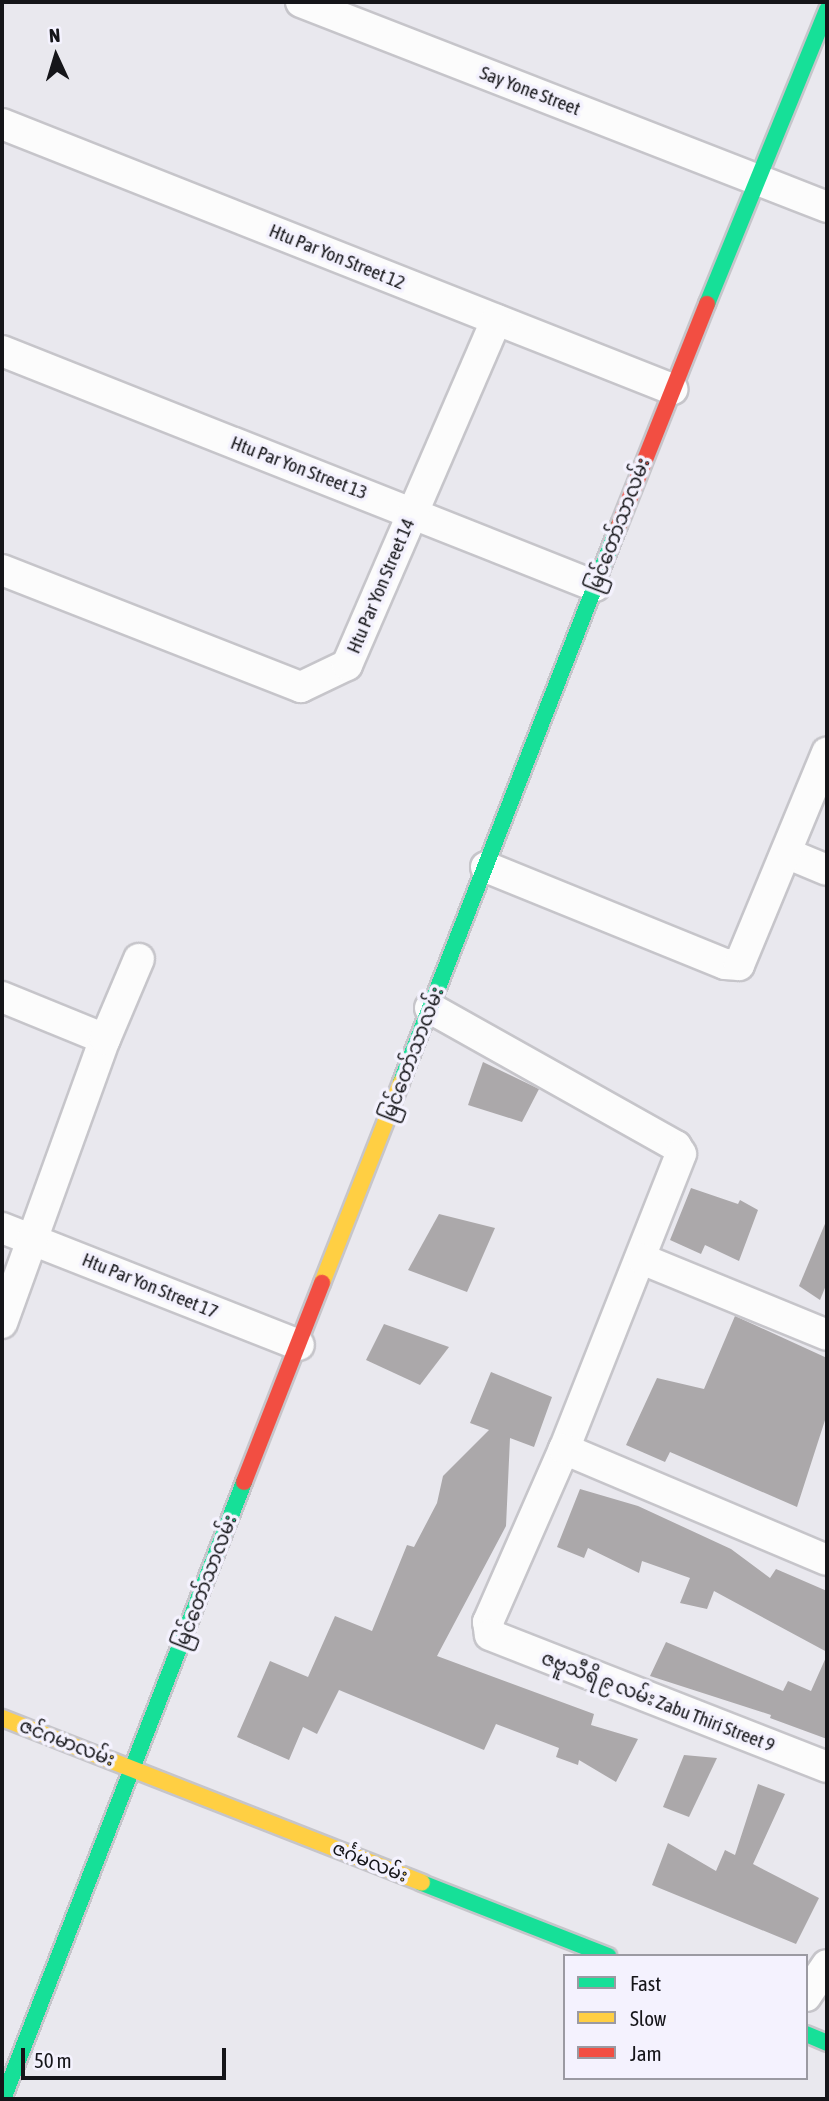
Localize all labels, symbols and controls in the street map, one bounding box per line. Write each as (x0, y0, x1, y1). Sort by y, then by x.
north arrow (21, 21, 91, 91)
text: N (48, 24, 61, 46)
street label: Say Yone Street (477, 61, 583, 121)
street label: Htu Par Yon Street 12 (266, 219, 408, 295)
street label: Htu Par Yon Street 13 (227, 431, 371, 505)
street label: မြင်တော်သာလမ်း (583, 455, 655, 595)
street label: Htu Par Yon Street 14 (342, 515, 420, 657)
street label: မြင်တော်သာလမ်း (377, 984, 449, 1124)
street label: Htu Par Yon Street 17 (79, 1248, 221, 1324)
street label: မြင်တော်သာလမ်း (170, 1512, 242, 1652)
street label: ဇဗူသီရိ ၉ လမ်း Zabu Thiri Street 9 (538, 1647, 778, 1757)
street label: ဇင်ဂမာလမ်း (16, 1714, 118, 1772)
street label: ဇင်္ဂမလမ်း (329, 1837, 411, 1887)
legend (563, 1954, 808, 2080)
text: Fast (630, 1971, 661, 1995)
text: Slow (630, 2006, 666, 2030)
scale bar (24, 2035, 229, 2078)
text: Jam (630, 2041, 662, 2065)
text: 50 m (34, 2048, 72, 2072)

